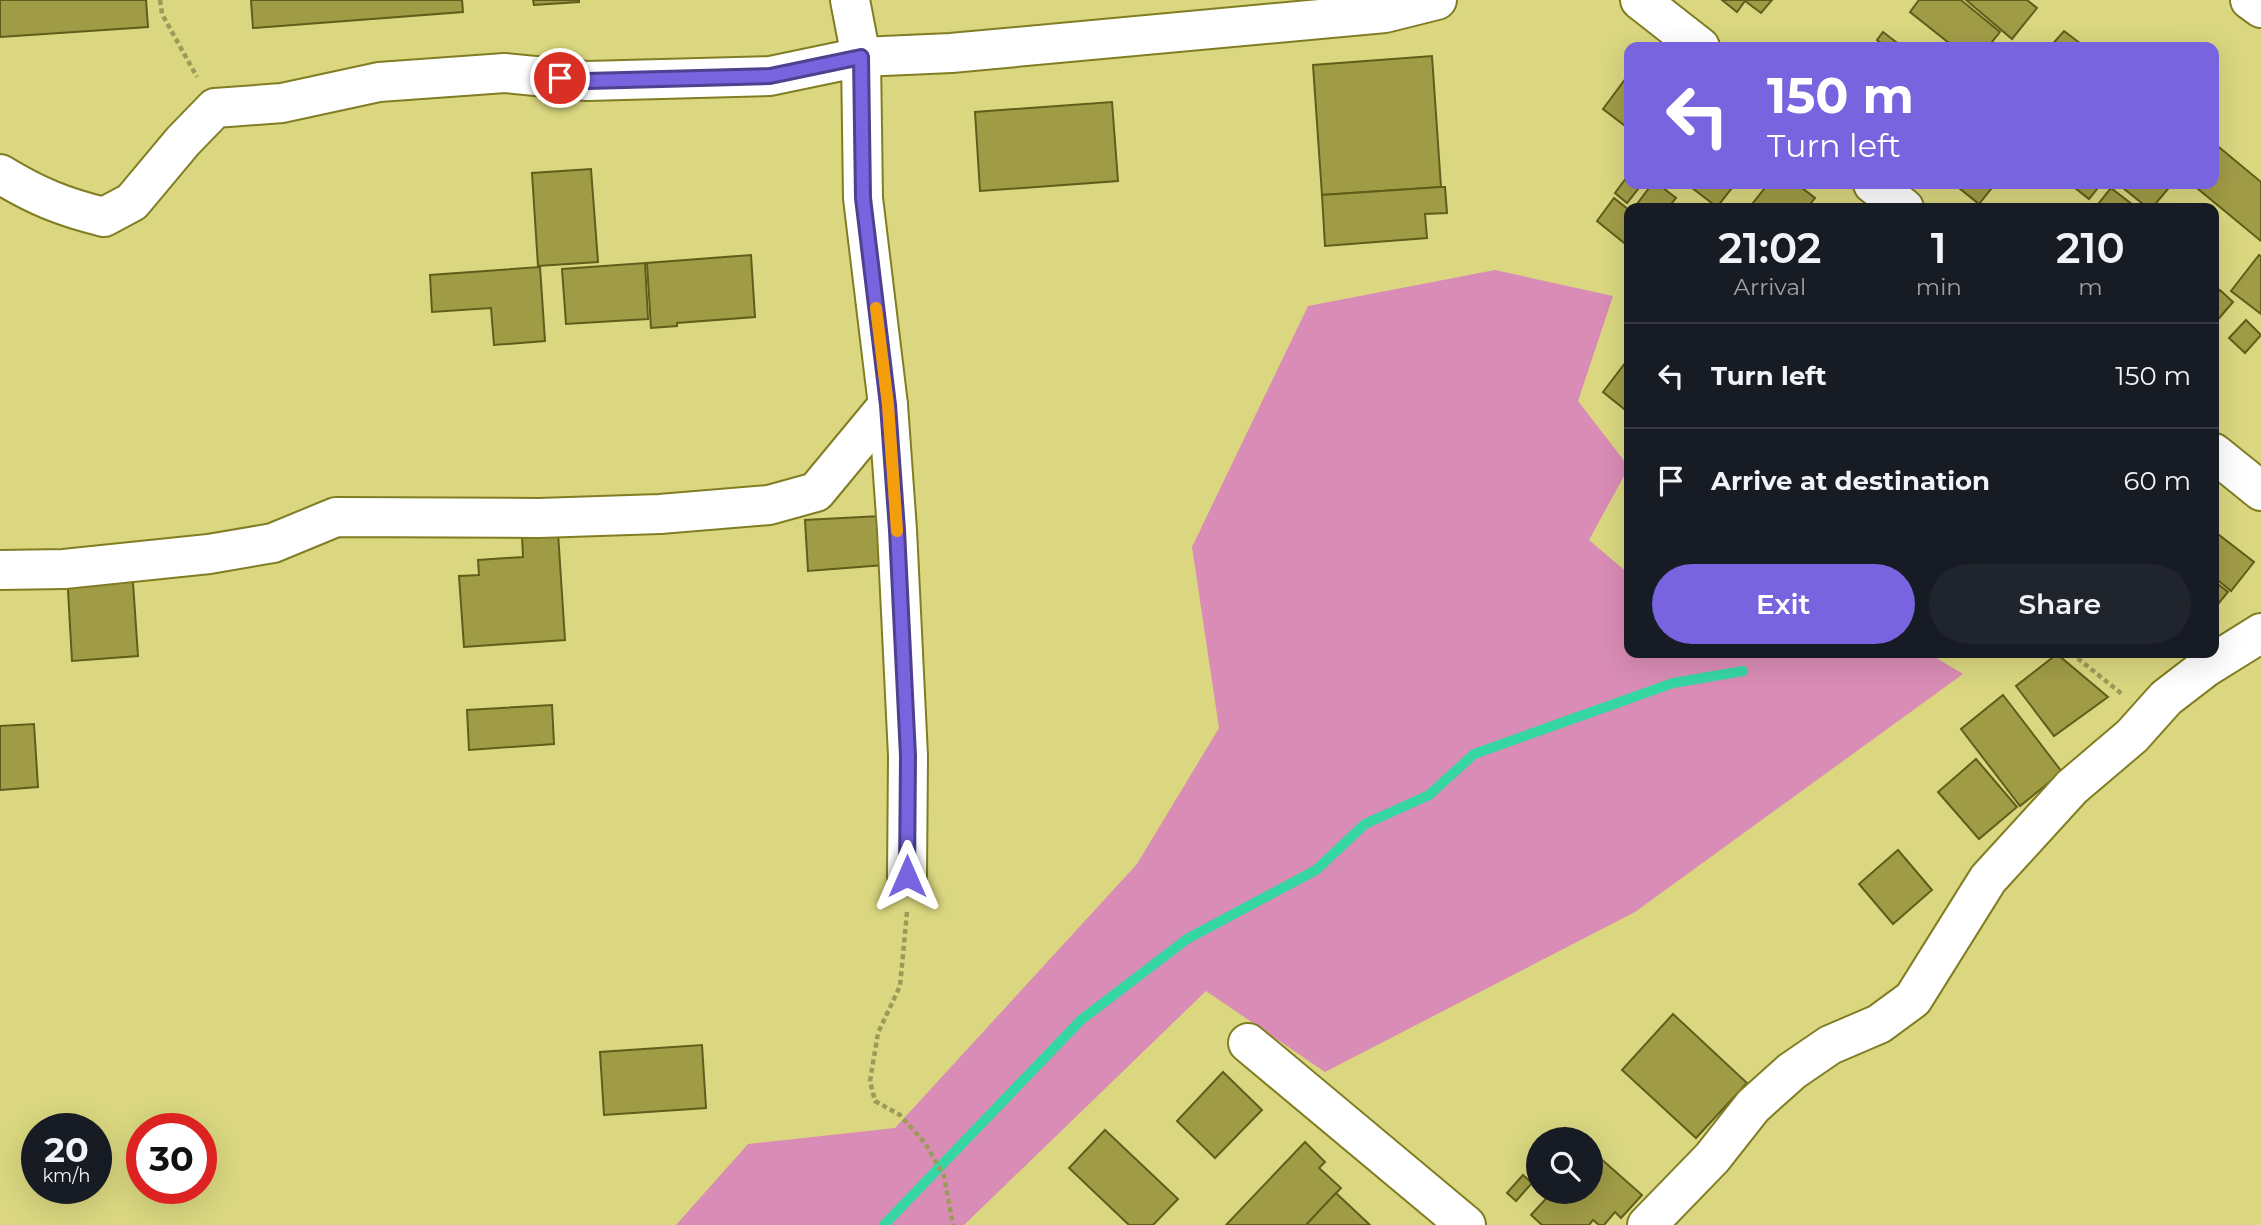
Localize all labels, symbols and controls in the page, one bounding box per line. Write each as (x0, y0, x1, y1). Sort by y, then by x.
pin (530, 48, 590, 108)
icon: arrive (541, 59, 579, 97)
text: 150 m (1767, 66, 1914, 125)
icon: left (1652, 70, 1743, 161)
text: Turn left (1767, 126, 1901, 165)
text: 21:02 (1718, 222, 1822, 274)
text: 1 (1931, 222, 1947, 274)
text: 210 (2056, 222, 2125, 274)
text: Arrival (1734, 273, 1806, 301)
text: min (1916, 273, 1962, 301)
text: m (2078, 273, 2103, 301)
icon: left (1652, 357, 1690, 395)
text: Turn left (1711, 360, 1827, 392)
text: 150 m (2115, 360, 2191, 392)
icon: arrive (1652, 462, 1690, 500)
text: Arrive at destination (1711, 465, 1990, 497)
text: 60 m (2124, 465, 2191, 497)
button: Exit (1652, 564, 1915, 644)
button: Share (1929, 564, 2191, 644)
position arrow (870, 839, 944, 913)
speed limit sign: 30 (126, 1113, 217, 1204)
map controls (1526, 1127, 1603, 1204)
button: search (1526, 1127, 1603, 1204)
text: 20 (44, 1128, 89, 1171)
text: km/h (42, 1165, 91, 1187)

